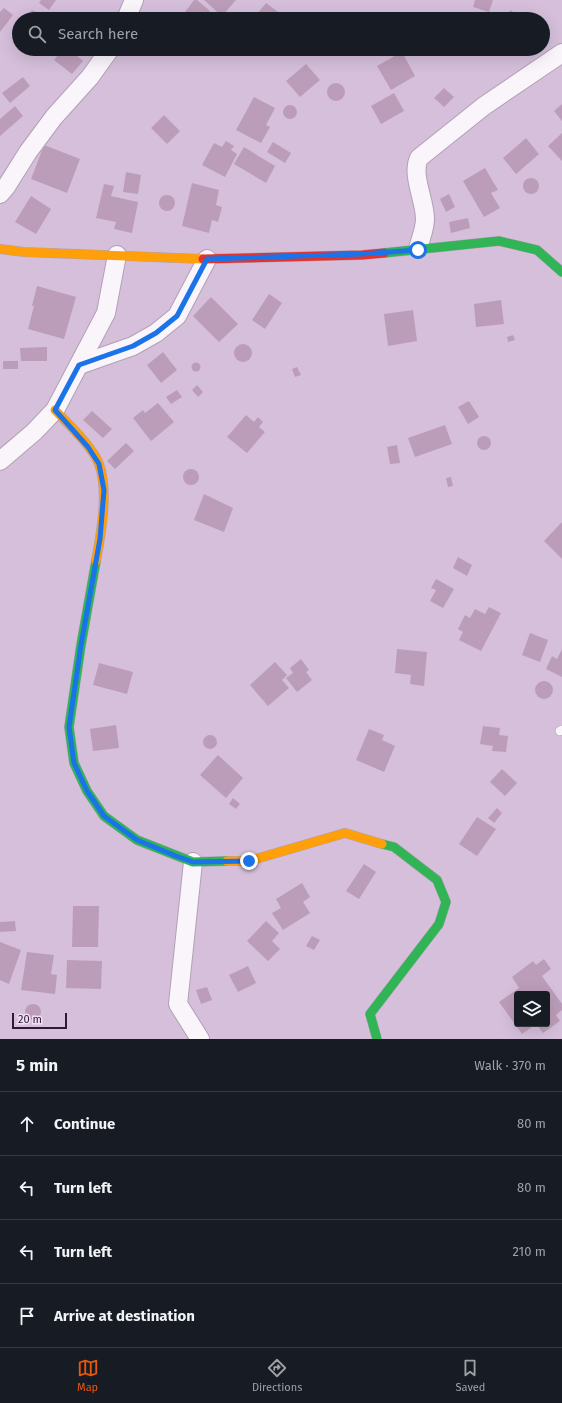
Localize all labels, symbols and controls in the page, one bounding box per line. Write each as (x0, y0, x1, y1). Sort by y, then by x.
search box (12, 12, 550, 56)
icon: search (26, 23, 48, 45)
text: Search here (58, 25, 138, 43)
route start (409, 241, 427, 259)
route end (240, 852, 258, 870)
map controls (514, 991, 550, 1027)
button: layers (514, 991, 550, 1027)
scale bar (12, 1011, 67, 1030)
text: 20 m (18, 1013, 42, 1026)
text: 5 min (16, 1055, 58, 1076)
text: Walk · 370 m (474, 1058, 546, 1073)
icon: ahead (16, 1113, 38, 1135)
text: Continue (54, 1115, 115, 1133)
text: 80 m (517, 1116, 546, 1131)
icon: left (16, 1177, 38, 1199)
text: Turn left (54, 1179, 112, 1197)
text: 80 m (517, 1180, 546, 1195)
icon: left (16, 1241, 38, 1263)
text: Turn left (54, 1243, 112, 1261)
text: 210 m (512, 1244, 546, 1259)
icon: arrive (16, 1305, 38, 1327)
text: Arrive at destination (54, 1307, 195, 1325)
tab: Map (77, 1357, 99, 1394)
tab: Directions (252, 1357, 302, 1394)
tab: Saved (456, 1357, 485, 1394)

